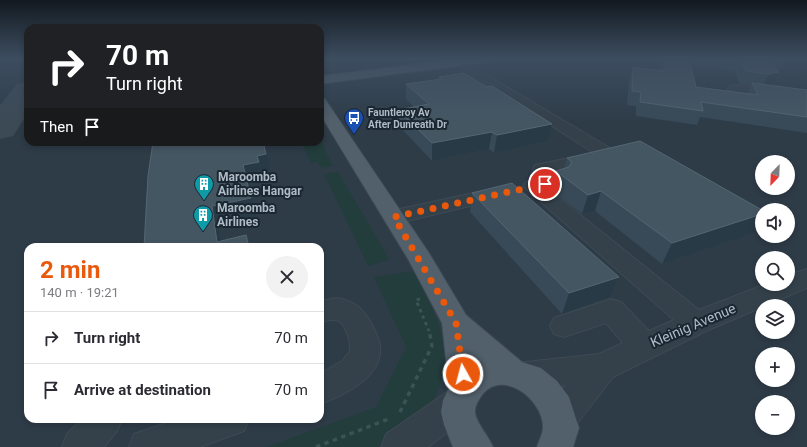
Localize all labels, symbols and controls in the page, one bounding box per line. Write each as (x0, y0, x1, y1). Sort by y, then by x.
text: 70 m (106, 39, 169, 72)
icon: right (40, 40, 92, 92)
text: Turn right (106, 73, 183, 94)
bus stop icon: Fauntleroy Av After Dunreath Dr (343, 107, 365, 135)
place label: Fauntleroy Av After Dunreath Dr (368, 107, 447, 130)
icon: arrive (81, 116, 103, 138)
text: Then (40, 118, 73, 136)
north arrow (755, 155, 795, 195)
map controls (755, 155, 795, 435)
pin (528, 167, 562, 201)
place label: Maroomba Airlines Hangar (218, 170, 302, 198)
building icon: Maroomba Airlines Hangar (193, 173, 215, 201)
icon: arrive (534, 173, 556, 195)
place label: Maroomba Airlines (217, 201, 276, 229)
button: sound (755, 203, 795, 243)
building icon: Maroomba Airlines (192, 204, 214, 232)
button: search (755, 251, 795, 291)
text: 2 min (40, 256, 100, 284)
button: close (266, 256, 308, 298)
text: 140 m · 19:21 (40, 285, 119, 300)
button: layers (755, 299, 795, 339)
street label: Kleinig Avenue (648, 300, 738, 350)
icon: right (40, 327, 62, 349)
text: Turn right (74, 329, 140, 347)
text: 70 m (274, 329, 308, 347)
button: + (755, 347, 795, 387)
position arrow (442, 353, 484, 395)
icon: arrive (40, 379, 62, 401)
text: Arrive at destination (74, 381, 211, 399)
text: 70 m (274, 381, 308, 399)
button: − (755, 395, 795, 435)

